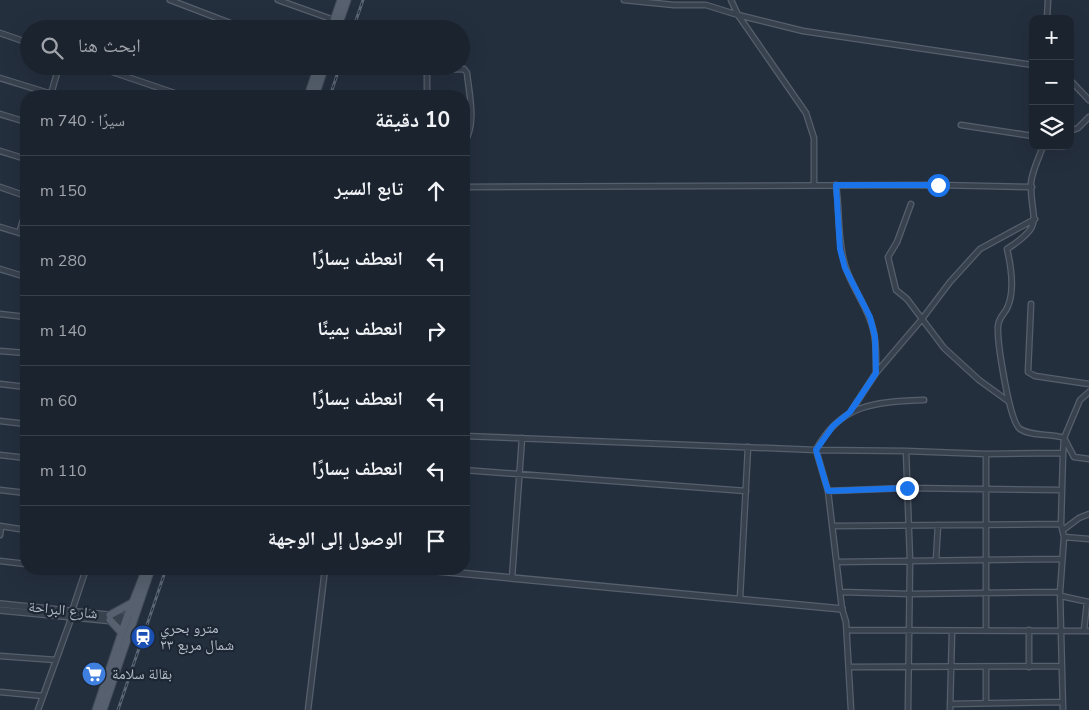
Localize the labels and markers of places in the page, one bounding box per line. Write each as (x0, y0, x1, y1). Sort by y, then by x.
place label: مترو بحري شمال مربع ٢٣ (160, 618, 234, 655)
station icon: مترو بحري شمال مربع ٢٣ (130, 624, 156, 650)
supermarket icon: بقالة سلامة (81, 661, 107, 687)
place label: بقالة سلامة (112, 664, 172, 684)

